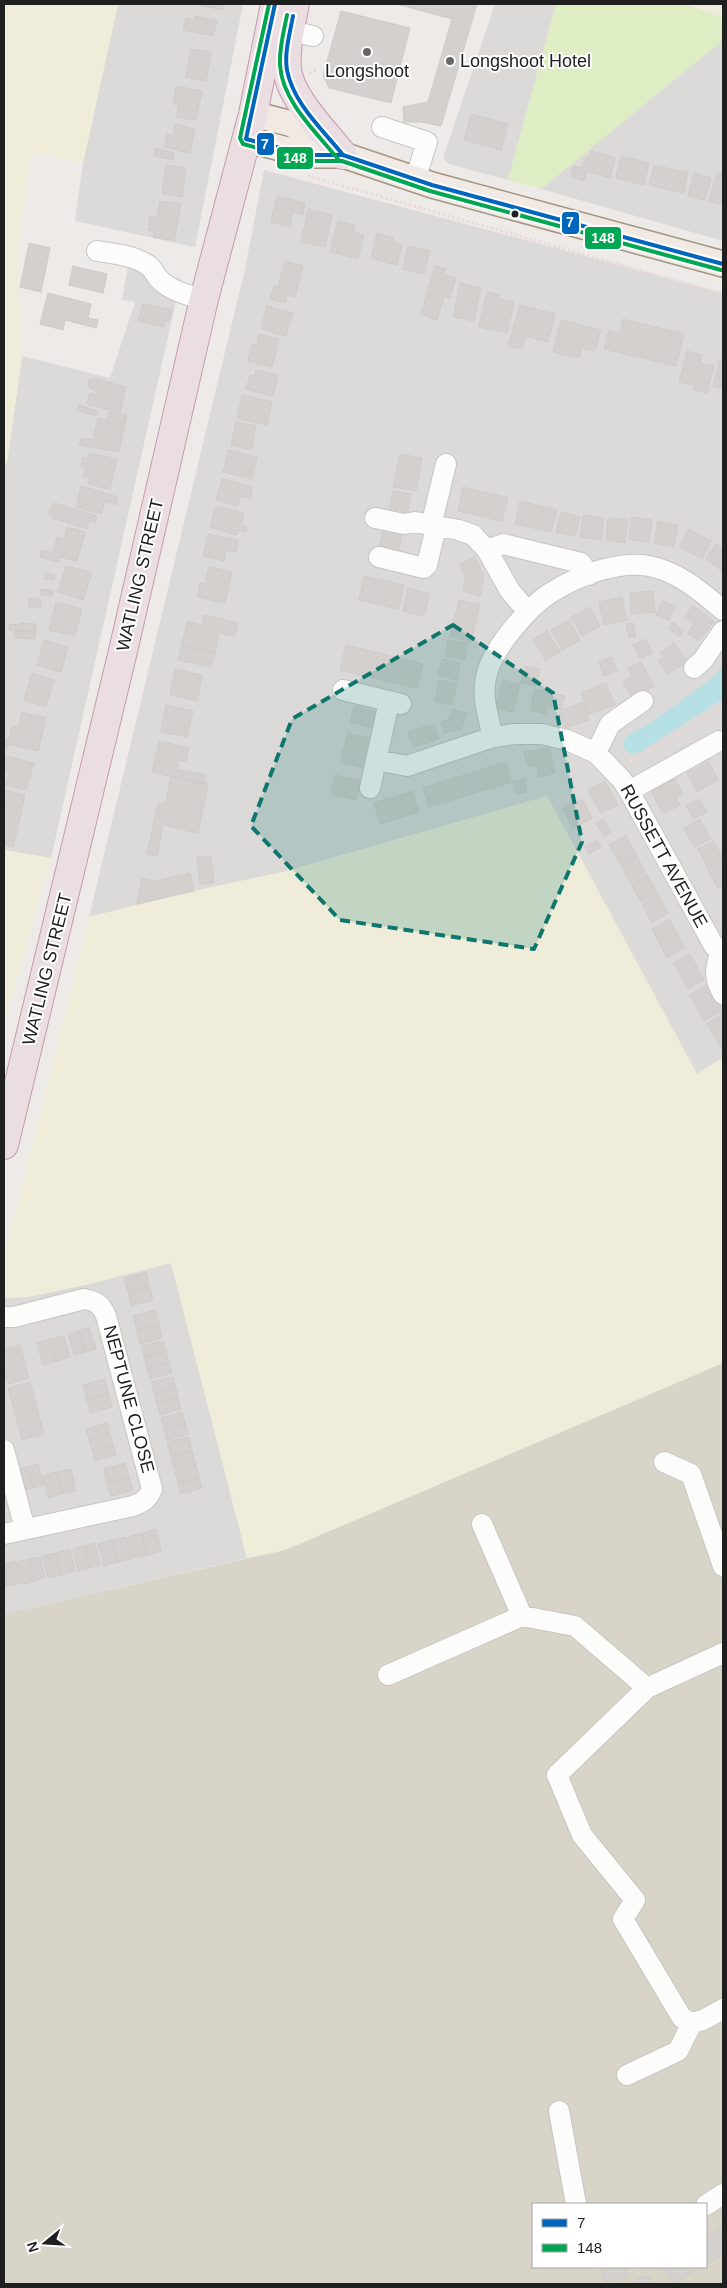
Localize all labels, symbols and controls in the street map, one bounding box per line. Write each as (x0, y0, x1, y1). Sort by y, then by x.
marker: Longshoot (361, 46, 373, 58)
place label: Longshoot Hotel (460, 51, 591, 71)
marker: Longshoot Hotel (444, 55, 456, 67)
place label: Longshoot (325, 61, 409, 81)
line badge: 7 (256, 132, 275, 156)
text: 7 (261, 136, 269, 152)
line badge: 148 (276, 146, 314, 170)
text: 148 (283, 150, 307, 166)
unlabelled marker (510, 209, 520, 219)
line badge: 7 (561, 211, 580, 235)
text: 7 (566, 214, 574, 230)
line badge: 148 (584, 226, 622, 250)
text: 148 (591, 230, 615, 246)
street label: WATLING STREET (113, 497, 167, 653)
street label: RUSSETT AVENUE (616, 781, 712, 931)
street label: WATLING STREET (18, 891, 76, 1047)
street label: NEPTUNE CLOSE (100, 1323, 158, 1475)
legend (532, 2203, 707, 2268)
text: 7 (577, 2214, 585, 2231)
north arrow (20, 2218, 70, 2268)
text: 148 (577, 2239, 602, 2256)
text: N (23, 2240, 42, 2254)

